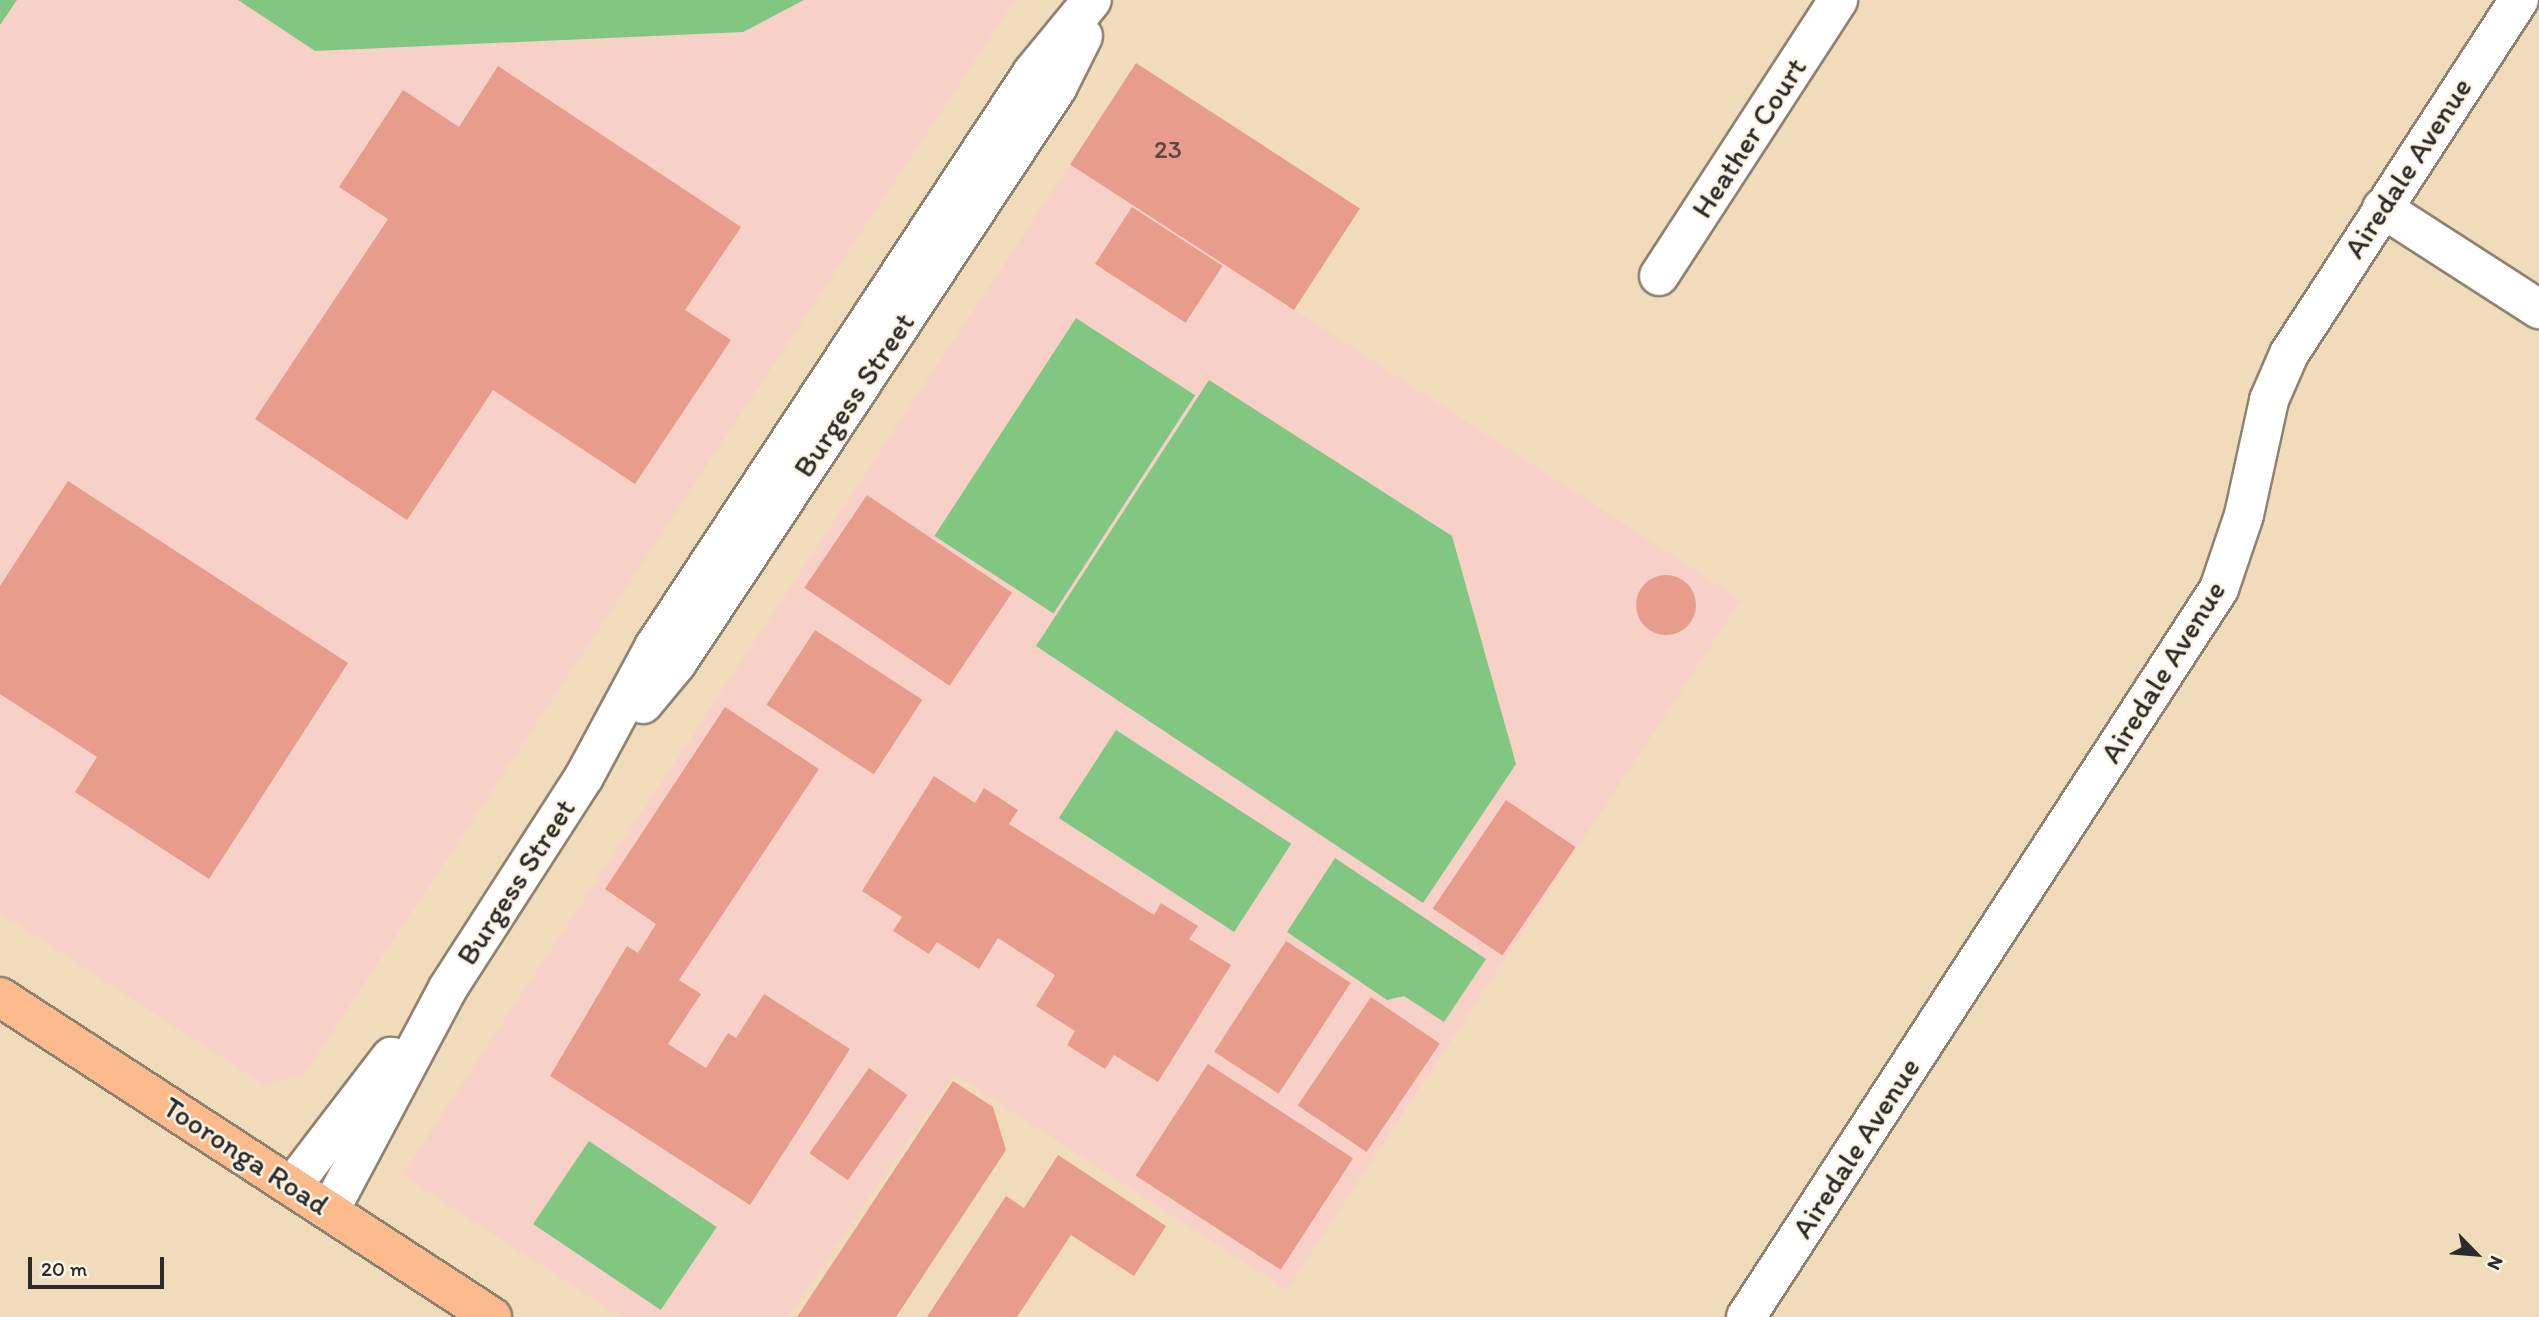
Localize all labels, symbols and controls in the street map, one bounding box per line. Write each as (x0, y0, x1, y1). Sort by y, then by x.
street label: Heather Court (1684, 51, 1814, 225)
street label: Airedale Avenue (2336, 71, 2480, 265)
house number: 23 (1154, 134, 1182, 166)
street label: Burgess Street (786, 306, 922, 484)
street label: Airedale Avenue (2093, 574, 2233, 770)
street label: Burgess Street (449, 792, 583, 972)
street label: Airedale Avenue (1784, 1051, 1928, 1245)
street label: Tooronga Road (157, 1089, 335, 1223)
north arrow (2441, 1219, 2511, 1289)
scale bar (32, 1244, 168, 1288)
text: N (2482, 1252, 2509, 1274)
text: 20 m (41, 1256, 87, 1281)

